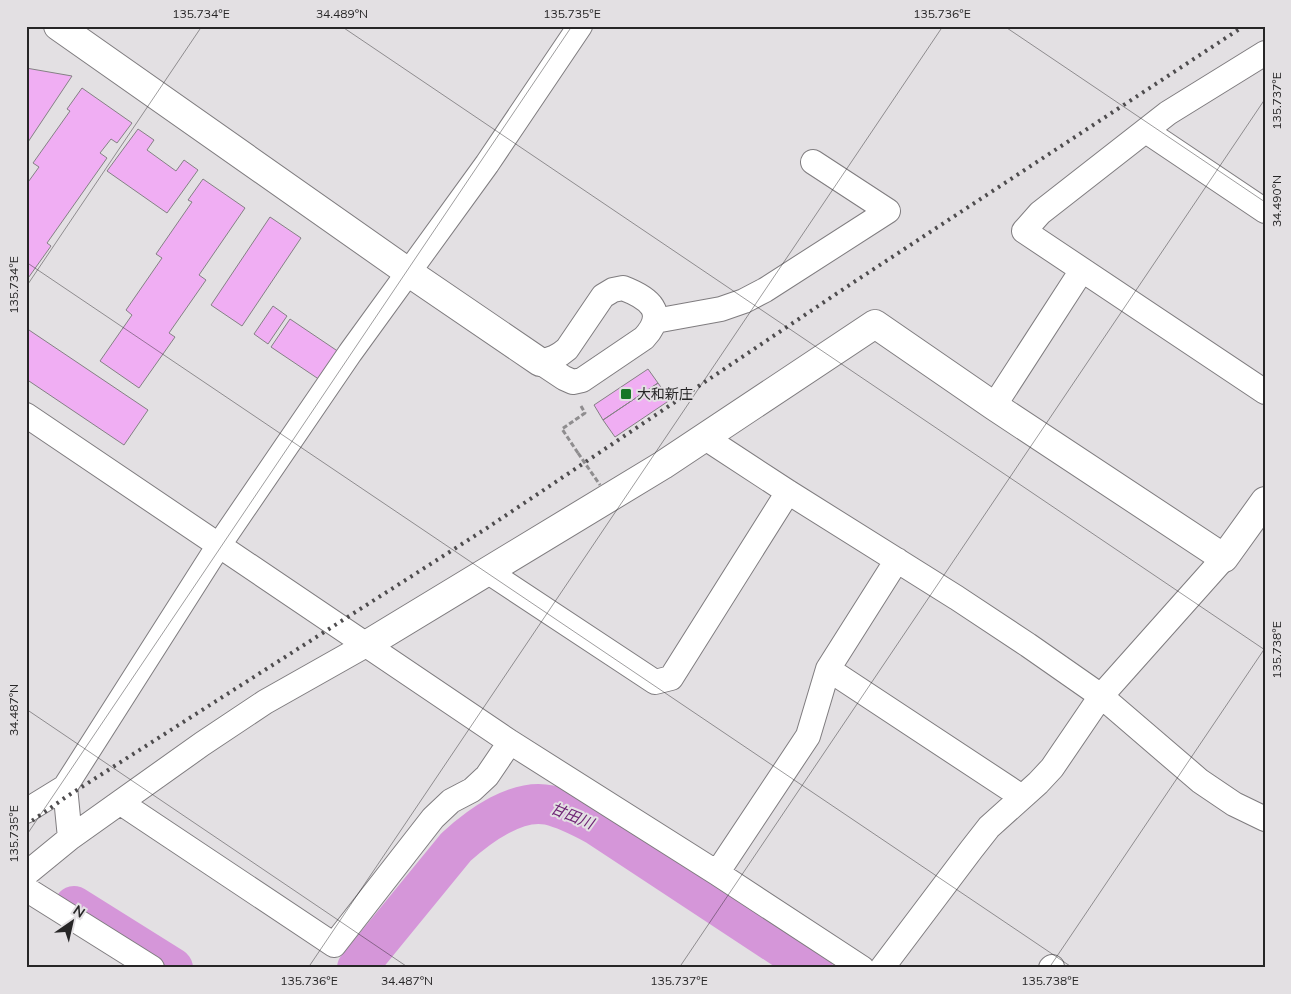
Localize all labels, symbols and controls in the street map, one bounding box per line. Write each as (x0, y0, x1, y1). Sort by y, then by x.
text: 135.734°E (172, 6, 230, 21)
text: 34.489°N (316, 6, 368, 21)
text: 135.735°E (543, 6, 601, 21)
text: 135.736°E (913, 6, 971, 21)
text: 135.737°E (1269, 72, 1284, 130)
text: 34.490°N (1269, 175, 1284, 227)
text: 135.734°E (6, 256, 21, 314)
place label: 大和新庄 (637, 385, 693, 403)
marker: 大和新庄 (619, 387, 633, 401)
text: 135.738°E (1269, 621, 1284, 679)
text: 34.487°N (6, 684, 21, 736)
water label: 甘田川 (548, 798, 598, 834)
text: 135.735°E (6, 805, 21, 863)
north arrow (48, 896, 98, 946)
text: N (70, 901, 89, 922)
text: 135.736°E (280, 973, 338, 988)
text: 34.487°N (381, 973, 433, 988)
text: 135.737°E (650, 973, 708, 988)
text: 135.738°E (1021, 973, 1079, 988)

